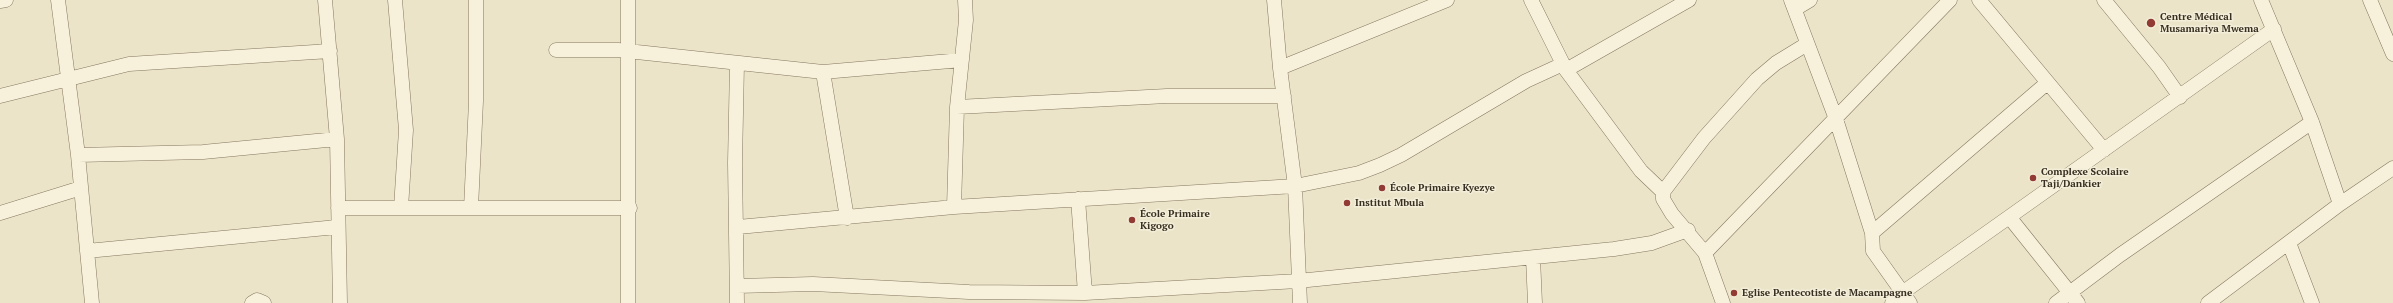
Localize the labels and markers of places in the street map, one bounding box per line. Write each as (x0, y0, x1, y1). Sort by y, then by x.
place label: Centre Médical Musamariya Mwema (2160, 11, 2259, 34)
marker: Centre Médical Musamariya Mwema (2145, 17, 2157, 29)
place label: Complexe Scolaire Taji/Dankier (2041, 166, 2129, 190)
marker: Complexe Scolaire Taji/Dankier (2028, 173, 2038, 183)
place label: École Primaire Kyezye (1390, 182, 1495, 194)
marker: École Primaire Kyezye (1377, 183, 1387, 193)
place label: Institut Mbula (1355, 197, 1424, 209)
marker: Institut Mbula (1342, 198, 1352, 208)
place label: École Primaire Kigogo (1140, 208, 1210, 232)
marker: École Primaire Kigogo (1127, 215, 1137, 225)
place label: Eglise Pentecotiste de Macampagne (1742, 287, 1912, 299)
marker: Eglise Pentecotiste de Macampagne (1729, 288, 1739, 298)

